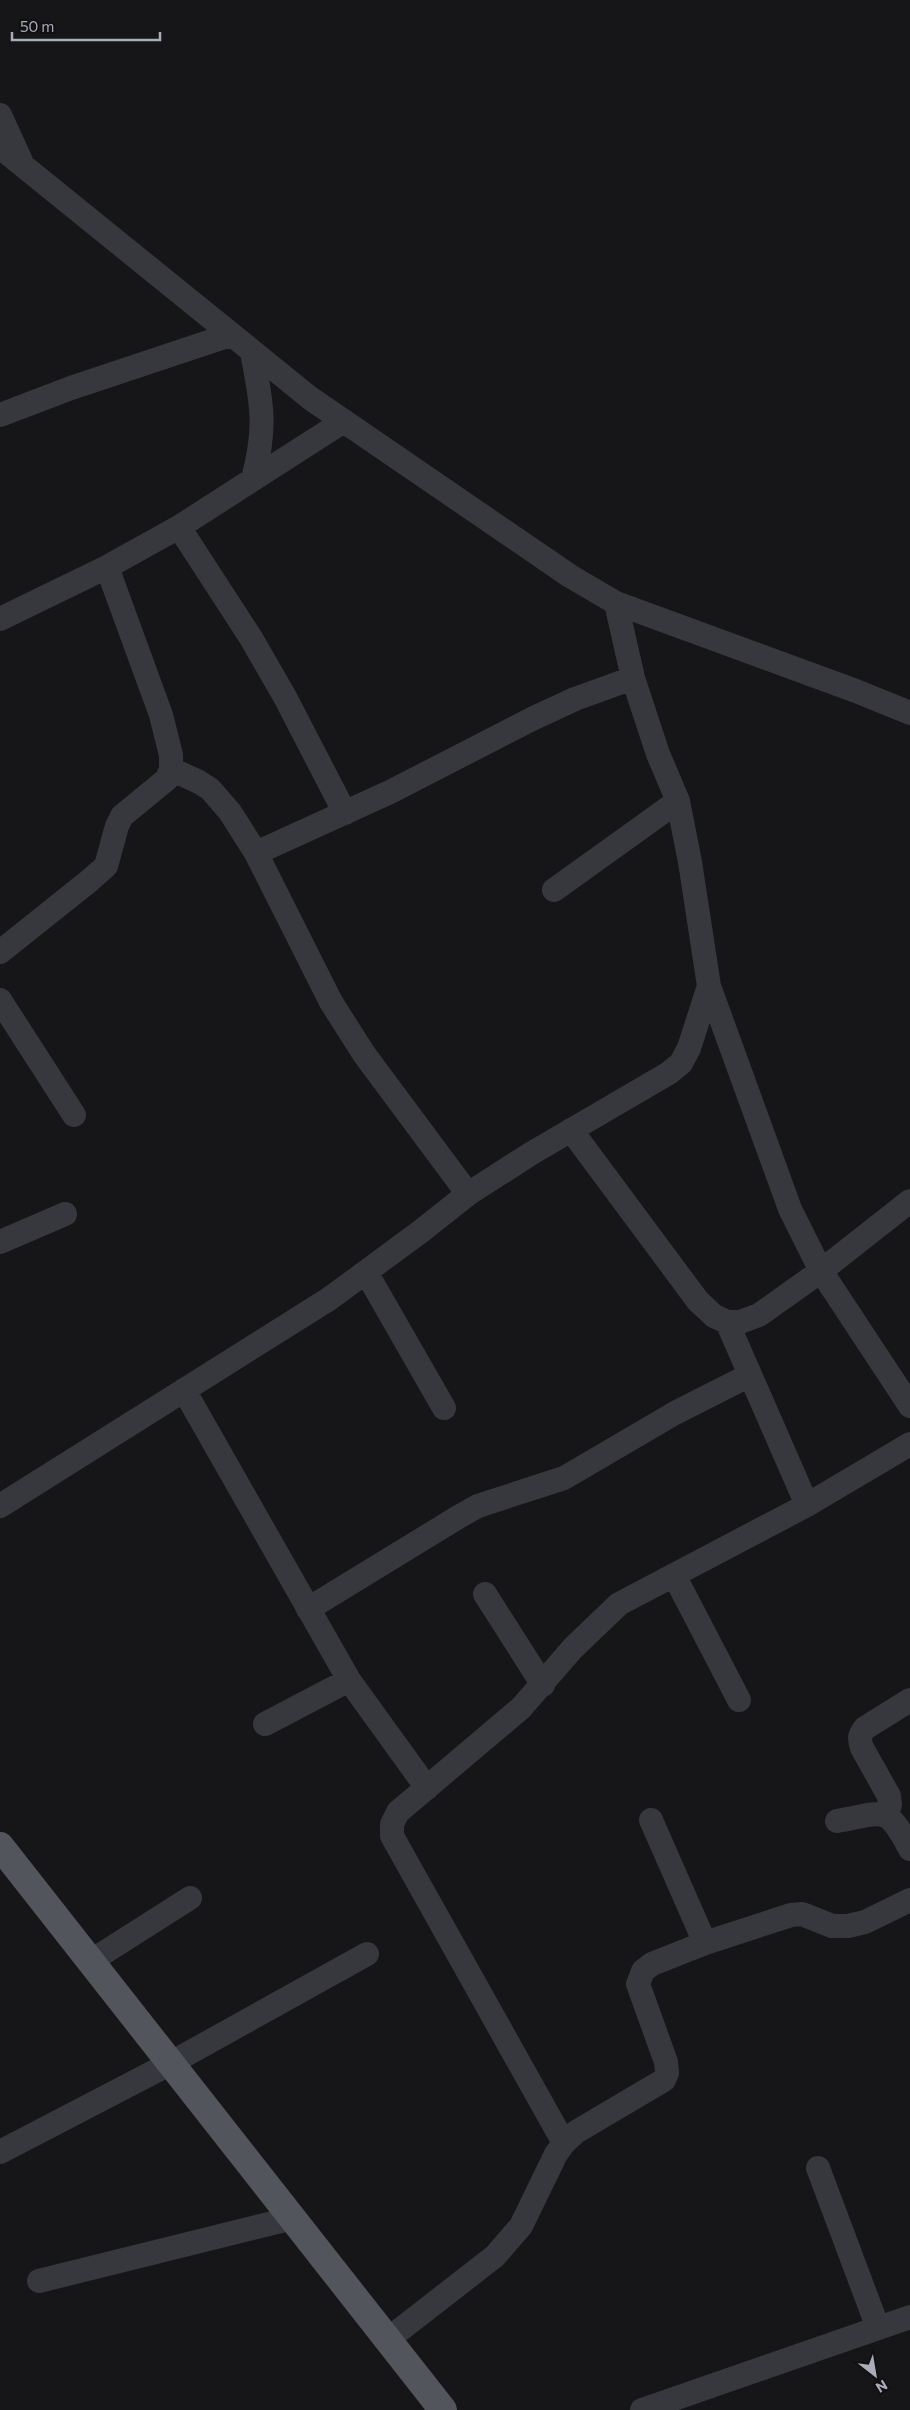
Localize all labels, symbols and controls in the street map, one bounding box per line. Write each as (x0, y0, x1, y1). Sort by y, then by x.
scale bar (12, 10, 160, 42)
text: 50 m (20, 17, 54, 35)
north arrow (850, 2350, 900, 2400)
text: N (873, 2377, 891, 2397)

